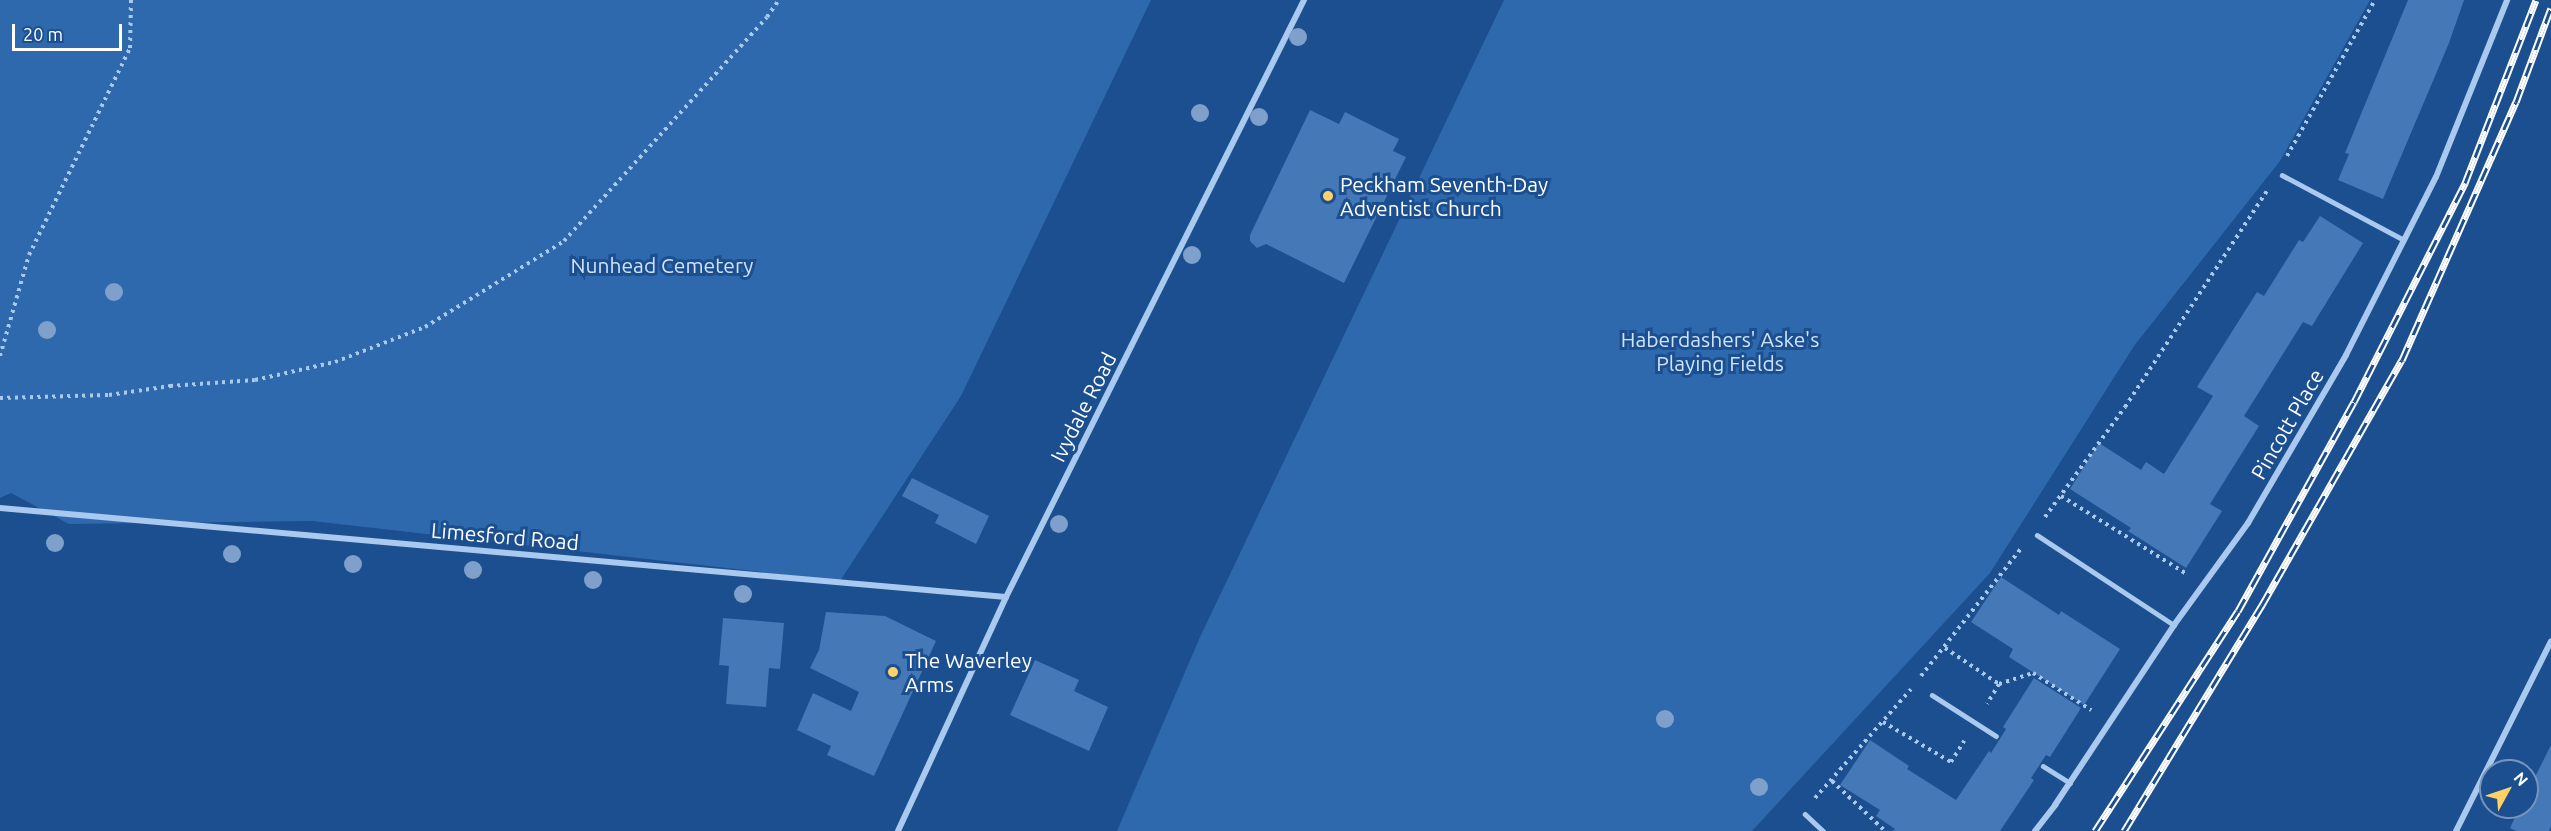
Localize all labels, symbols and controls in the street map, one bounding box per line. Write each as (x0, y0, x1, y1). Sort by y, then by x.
scale bar (15, 12, 124, 50)
text: 20 m (23, 24, 63, 44)
place label: Peckham Seventh-Day Adventist Church (1340, 171, 1548, 221)
marker: Peckham Seventh-Day Adventist Church (1321, 189, 1335, 203)
park label: Nunhead Cemetery (571, 252, 753, 278)
park label: Haberdashers' Aske's Playing Fields (1621, 326, 1819, 376)
street label: Ivydale Road (1045, 348, 1121, 466)
street label: Pincott Place (2245, 364, 2329, 484)
street label: Limesford Road (430, 517, 580, 555)
place label: The Waverley Arms (905, 647, 1032, 697)
marker: The Waverley Arms (886, 665, 900, 679)
north arrow (2479, 759, 2539, 819)
text: N (2511, 768, 2532, 789)

